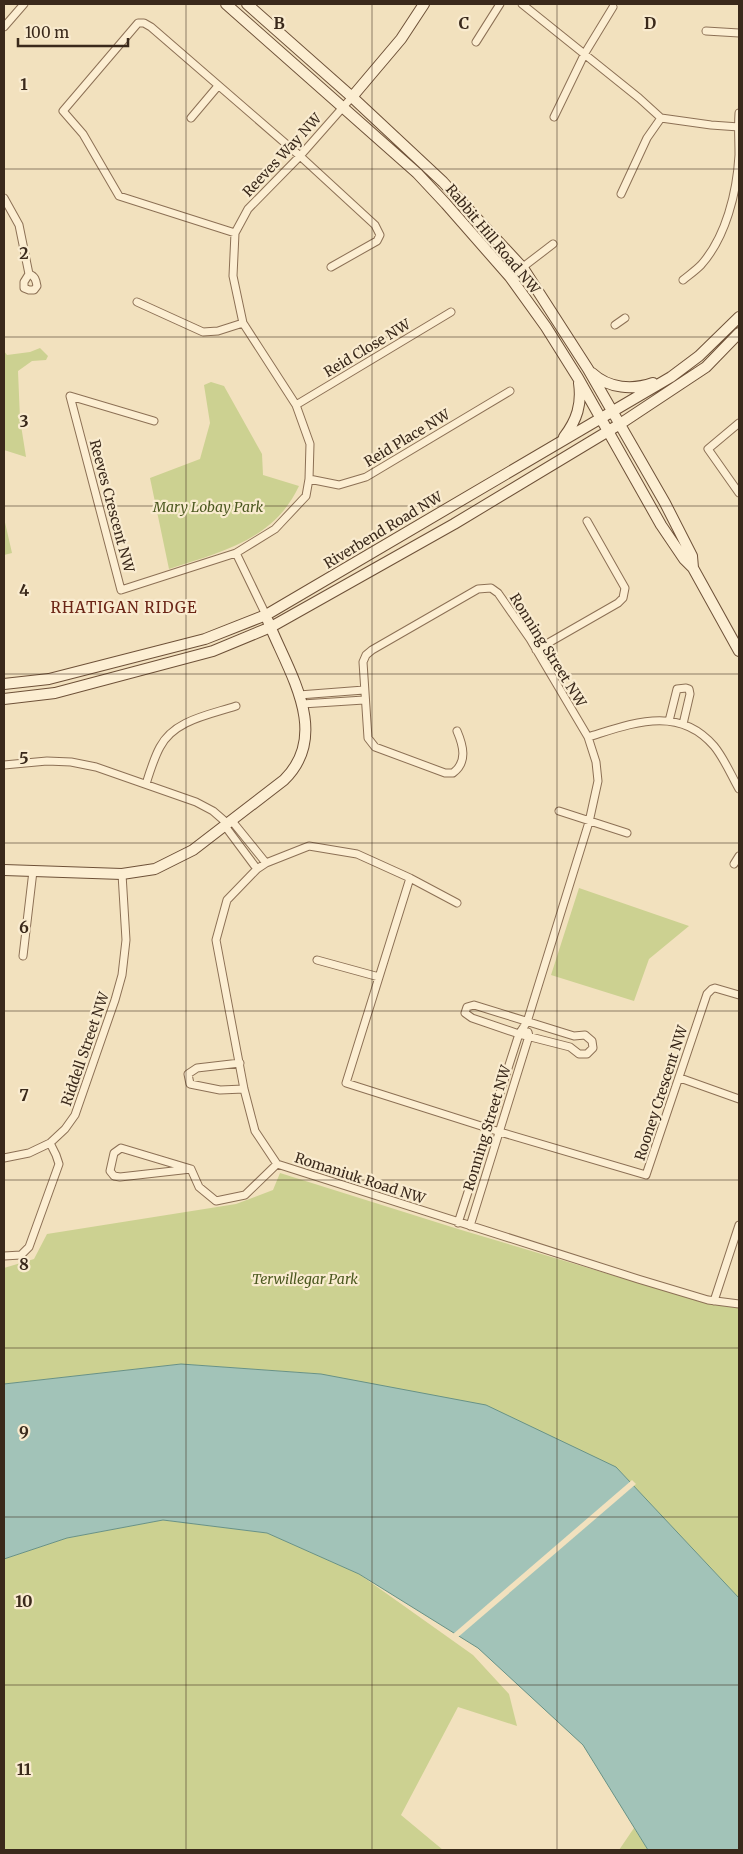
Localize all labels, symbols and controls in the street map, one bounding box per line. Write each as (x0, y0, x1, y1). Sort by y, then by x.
text: B (273, 13, 285, 33)
text: C (459, 13, 469, 33)
text: D (644, 13, 656, 33)
scale bar (18, 15, 128, 47)
text: 100 m (25, 23, 69, 42)
text: 1 (20, 74, 28, 94)
street label: Reeves Way NW (239, 109, 326, 200)
street label: Rabbit Hill Road NW (442, 181, 545, 298)
text: 2 (19, 243, 29, 263)
street label: Reid Close NW (321, 315, 414, 381)
street label: Reid Place NW (361, 405, 454, 471)
text: 3 (19, 411, 29, 431)
street label: Reeves Crescent NW (86, 438, 139, 575)
street label: Riverbend Road NW (320, 487, 446, 572)
park label: Mary Lobay Park (152, 498, 263, 516)
text: 4 (19, 580, 29, 600)
street label: Ronning Street NW (506, 590, 591, 711)
district label: RHATIGAN RIDGE (51, 598, 197, 617)
text: 5 (19, 748, 29, 768)
text: 6 (19, 917, 29, 937)
street label: Riddell Street NW (57, 989, 113, 1108)
street label: Rooney Crescent NW (631, 1022, 692, 1163)
street label: Ronning Street NW (459, 1062, 515, 1193)
text: 7 (19, 1085, 29, 1105)
street label: Romaniuk Road NW (292, 1148, 429, 1208)
text: 8 (19, 1254, 29, 1274)
park label: Terwillegar Park (252, 1270, 358, 1288)
text: 9 (19, 1422, 29, 1442)
text: 10 (15, 1591, 33, 1611)
text: 11 (17, 1759, 32, 1779)

